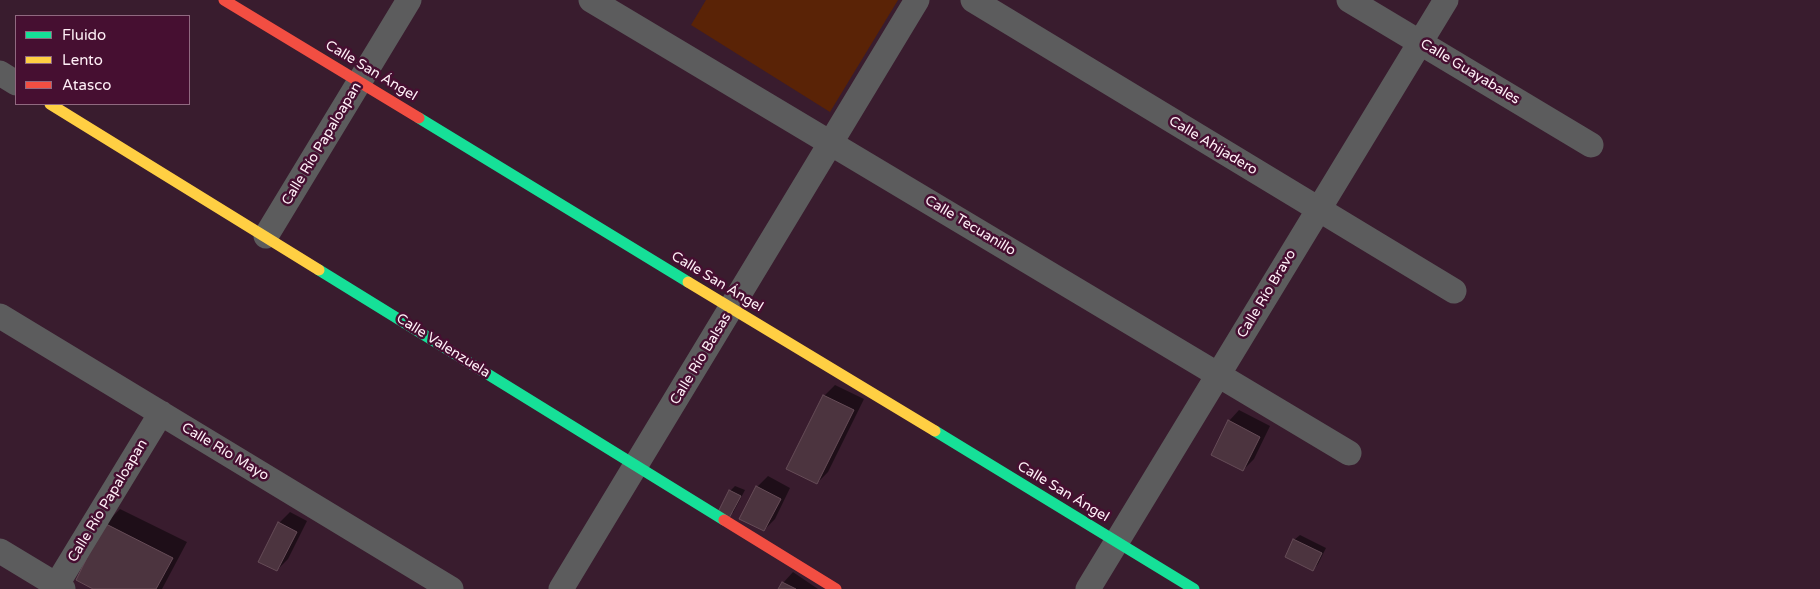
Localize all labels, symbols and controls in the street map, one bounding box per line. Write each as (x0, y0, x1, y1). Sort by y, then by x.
legend (15, 15, 190, 105)
text: Fluido (62, 26, 106, 44)
street label: Calle Guayabales (1417, 36, 1523, 108)
street label: Calle San Ángel (322, 37, 420, 105)
text: Lento (62, 51, 103, 69)
text: Atasco (62, 76, 111, 94)
street label: Calle Río Papaloapan (279, 79, 365, 209)
street label: Calle Ahijadero (1166, 113, 1260, 179)
street label: Calle Tecuanillo (922, 192, 1018, 260)
street label: Calle Río Bravo (1234, 247, 1300, 341)
street label: Calle San Ángel (668, 248, 766, 316)
street label: Calle Valenzuela (393, 310, 493, 382)
street label: Calle Río Balsas (667, 310, 735, 408)
street label: Calle Río Mayo (178, 419, 272, 485)
street label: Calle Río Papaloapan (65, 436, 151, 566)
street label: Calle San Ángel (1014, 458, 1112, 526)

